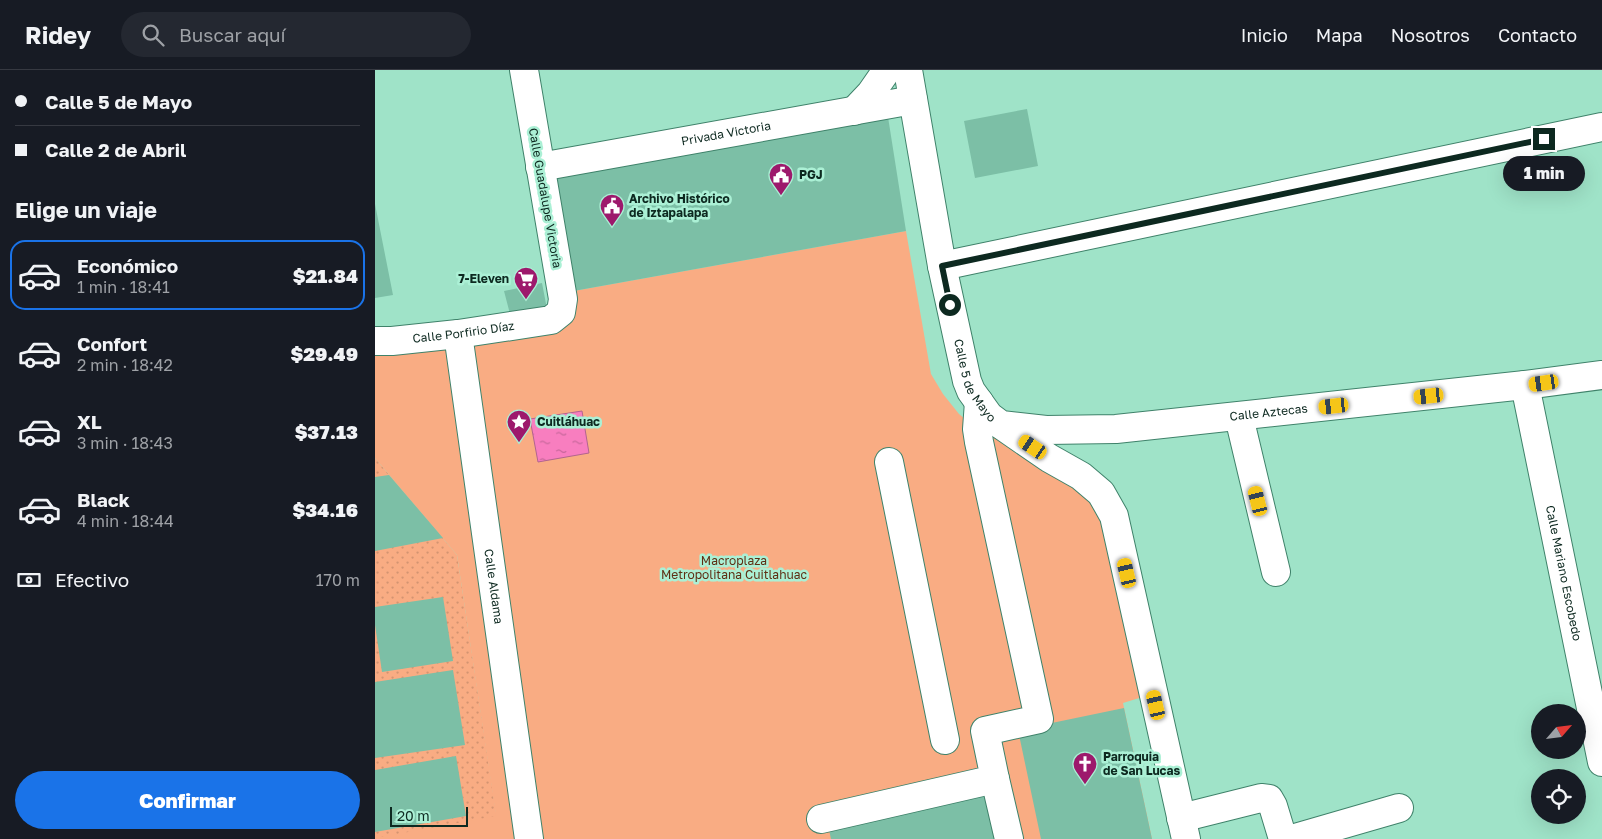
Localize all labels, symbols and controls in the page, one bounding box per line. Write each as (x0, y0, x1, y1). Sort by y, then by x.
search box (121, 12, 471, 57)
text: Ridey (25, 20, 91, 49)
icon: search (139, 21, 167, 49)
text: Buscar aquí (179, 23, 286, 46)
text: Inicio (1241, 24, 1288, 46)
text: Mapa (1316, 24, 1363, 46)
text: Nosotros (1391, 24, 1470, 46)
text: Contacto (1498, 24, 1577, 46)
text: Calle 5 de Mayo (45, 90, 192, 113)
street label: Privada Victoria (680, 118, 772, 148)
street label: Calle Guadalupe Victoria (526, 127, 565, 269)
route end (1533, 128, 1555, 150)
text: Calle 2 de Abril (45, 138, 186, 161)
callout: 1 min (1503, 156, 1585, 192)
public building icon: PGJ (768, 162, 794, 196)
text: 1 min (1524, 163, 1564, 183)
place label: PGJ (799, 167, 823, 182)
place label: Archivo Histórico de Iztapalapa (629, 191, 730, 220)
public building icon: Archivo Histórico de Iztapalapa (599, 193, 625, 227)
text: Elige un viaje (15, 196, 157, 223)
icon: car (17, 253, 62, 298)
text: Económico (77, 254, 178, 277)
text: $21.84 (293, 264, 358, 287)
supermarket icon: 7-Eleven (513, 266, 539, 300)
place label: 7-Eleven (458, 271, 509, 286)
text: 1 min · 18:41 (77, 277, 170, 297)
route start (939, 294, 961, 316)
street label: Calle Porfirio Díaz (412, 318, 515, 346)
icon: car (17, 331, 62, 376)
text: Confort (77, 332, 147, 355)
street label: Calle 5 de Mayo (951, 337, 999, 425)
text: $29.49 (290, 342, 358, 365)
text: 2 min · 18:42 (77, 355, 173, 375)
car (1528, 373, 1559, 393)
car (1413, 387, 1444, 405)
car (1318, 397, 1349, 415)
street label: Calle Aztecas (1229, 400, 1308, 424)
icon: car (17, 409, 62, 454)
place icon: Cuitláhuac (506, 409, 532, 443)
text: XL (77, 410, 102, 433)
place label: Cuitláhuac (537, 414, 600, 429)
text: $37.13 (295, 420, 358, 443)
car (1016, 432, 1049, 462)
text: 3 min · 18:43 (77, 433, 173, 453)
car (1247, 485, 1268, 517)
icon: car (17, 487, 62, 532)
text: Black (77, 488, 130, 511)
text: $34.16 (293, 498, 358, 521)
street label: Calle Mariano Escobedo (1543, 504, 1585, 642)
text: 4 min · 18:44 (77, 511, 174, 531)
street label: Calle Aldama (481, 548, 507, 625)
park label: Macroplaza Metropolitana Cuitlahuac (661, 553, 808, 582)
car (1116, 557, 1137, 589)
icon: cash (15, 566, 43, 594)
text: Efectivo (55, 568, 129, 591)
text: 170 m (316, 570, 360, 590)
car (1145, 689, 1166, 721)
north arrow (1531, 704, 1586, 759)
map controls (1531, 704, 1586, 824)
place label: Parroquia de San Lucas (1103, 749, 1180, 778)
church icon: Parroquia de San Lucas (1072, 751, 1098, 785)
button: locate (1531, 769, 1586, 824)
button: Confirmar (15, 771, 360, 829)
scale bar (390, 804, 467, 827)
text: 20 m (397, 807, 430, 824)

